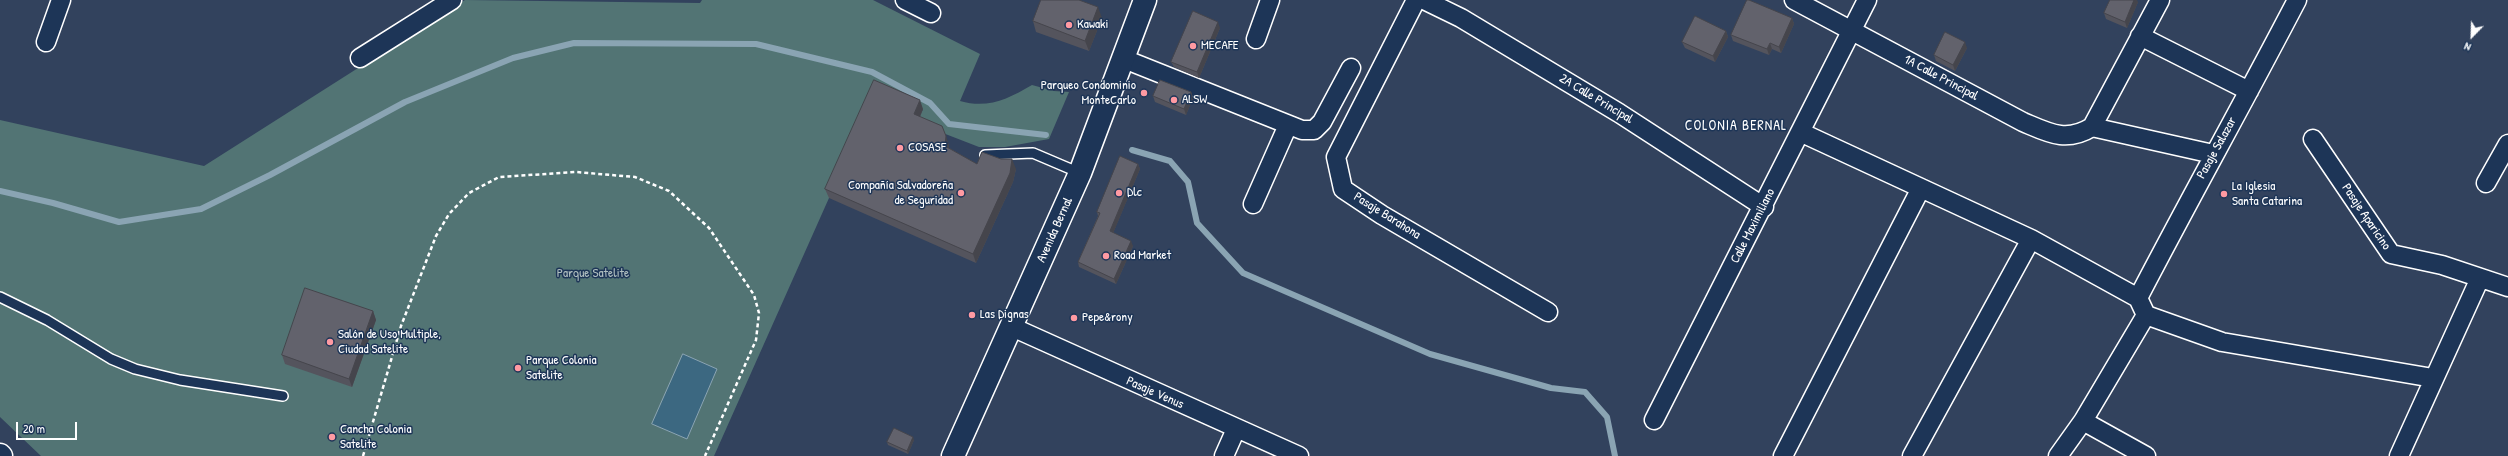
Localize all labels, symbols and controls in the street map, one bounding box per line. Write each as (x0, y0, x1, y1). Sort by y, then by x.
north arrow (2452, 16, 2492, 56)
place label: Kawaki (1077, 17, 1108, 33)
marker: Kawaki (1064, 20, 1074, 30)
place label: MECAFE (1201, 38, 1239, 54)
text: N (2462, 39, 2473, 55)
marker: MECAFE (1188, 41, 1198, 51)
street label: 1A Calle Principal (1901, 52, 1981, 104)
street label: 2A Calle Principal (1556, 71, 1636, 127)
place label: Parqueo Condominio MonteCarlo (1041, 78, 1136, 109)
marker: Parqueo Condominio MonteCarlo (1139, 88, 1149, 98)
place label: ALSW (1182, 92, 1207, 108)
marker: ALSW (1169, 95, 1179, 105)
street label: Pasaje Salazar (2194, 115, 2240, 181)
district label: COLONIA BERNAL (1685, 118, 1787, 134)
place label: COSASE (908, 140, 946, 156)
marker: COSASE (895, 143, 905, 153)
place label: Compañía Salvadoreña de Seguridad (848, 178, 953, 209)
place label: La Iglesia Santa Catarina (2232, 179, 2302, 210)
street label: Pasaje Aparicino (2338, 181, 2394, 253)
place label: Dlc (1127, 185, 1142, 201)
street label: Calle Maximiliano (1727, 186, 1779, 266)
marker: Compañía Salvadoreña de Seguridad (956, 188, 966, 198)
marker: Dlc (1114, 188, 1124, 198)
street label: Pasaje Barahona (1351, 189, 1423, 243)
marker: La Iglesia Santa Catarina (2219, 189, 2229, 199)
street label: Avenida Bernal (1034, 195, 1076, 265)
place label: Road Market (1114, 248, 1171, 264)
marker: Road Market (1101, 251, 1111, 261)
park label: Parque Satelite (557, 266, 629, 282)
place label: Las Dignas (980, 307, 1029, 323)
marker: Las Dignas (967, 310, 977, 320)
place label: Pepe&rony (1082, 310, 1133, 326)
marker: Pepe&rony (1069, 313, 1079, 323)
place label: Salón de Uso Multiple, Ciudad Satelite (338, 327, 441, 358)
marker: Salón de Uso Multiple, Ciudad Satelite (325, 337, 335, 347)
place label: Parque Colonia Satelite (526, 353, 597, 384)
marker: Parque Colonia Satelite (513, 363, 523, 373)
street label: Pasaje Venus (1124, 373, 1186, 413)
scale bar (18, 414, 79, 440)
text: 20 m (23, 420, 45, 437)
place label: Cancha Colonia Satelite (340, 422, 412, 453)
marker: Cancha Colonia Satelite (327, 432, 337, 442)

